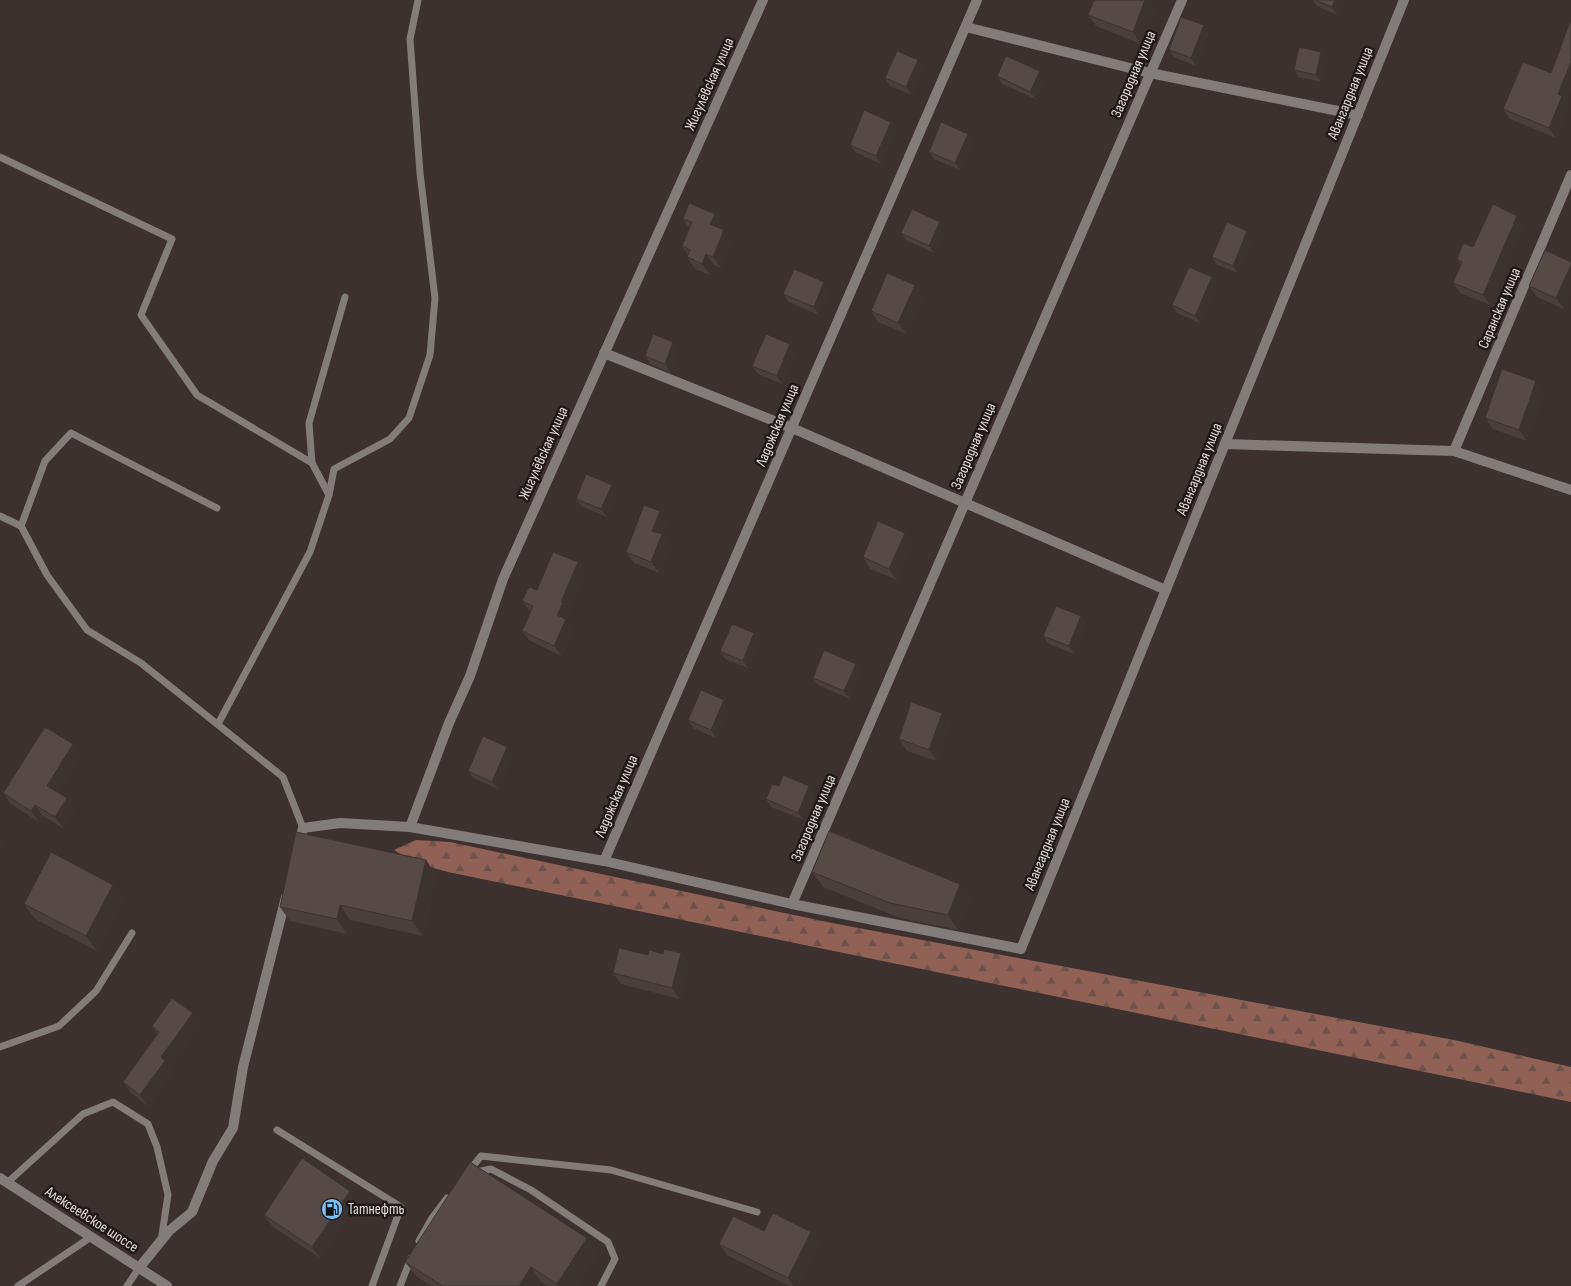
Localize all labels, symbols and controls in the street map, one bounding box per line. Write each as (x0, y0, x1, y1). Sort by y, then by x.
street label: Загородная улица (1107, 28, 1160, 120)
street label: Жигулёвская улица (680, 35, 739, 134)
street label: Авангардная улица (1323, 44, 1378, 143)
street label: Саранская улица (1474, 265, 1525, 351)
street label: Ладожская улица (751, 381, 803, 470)
street label: Загородная улица (947, 400, 1000, 492)
street label: Жигулёвская улица (514, 404, 573, 503)
street label: Авангардная улица (1172, 420, 1227, 519)
street label: Ладожская улица (590, 752, 642, 841)
street label: Загородная улица (787, 772, 840, 864)
street label: Авангардная улица (1020, 795, 1075, 894)
street label: Алексеевское шоссе (41, 1182, 142, 1257)
fuel station icon: Татнефть (320, 1197, 344, 1221)
place label: Татнефть (348, 1200, 405, 1219)

